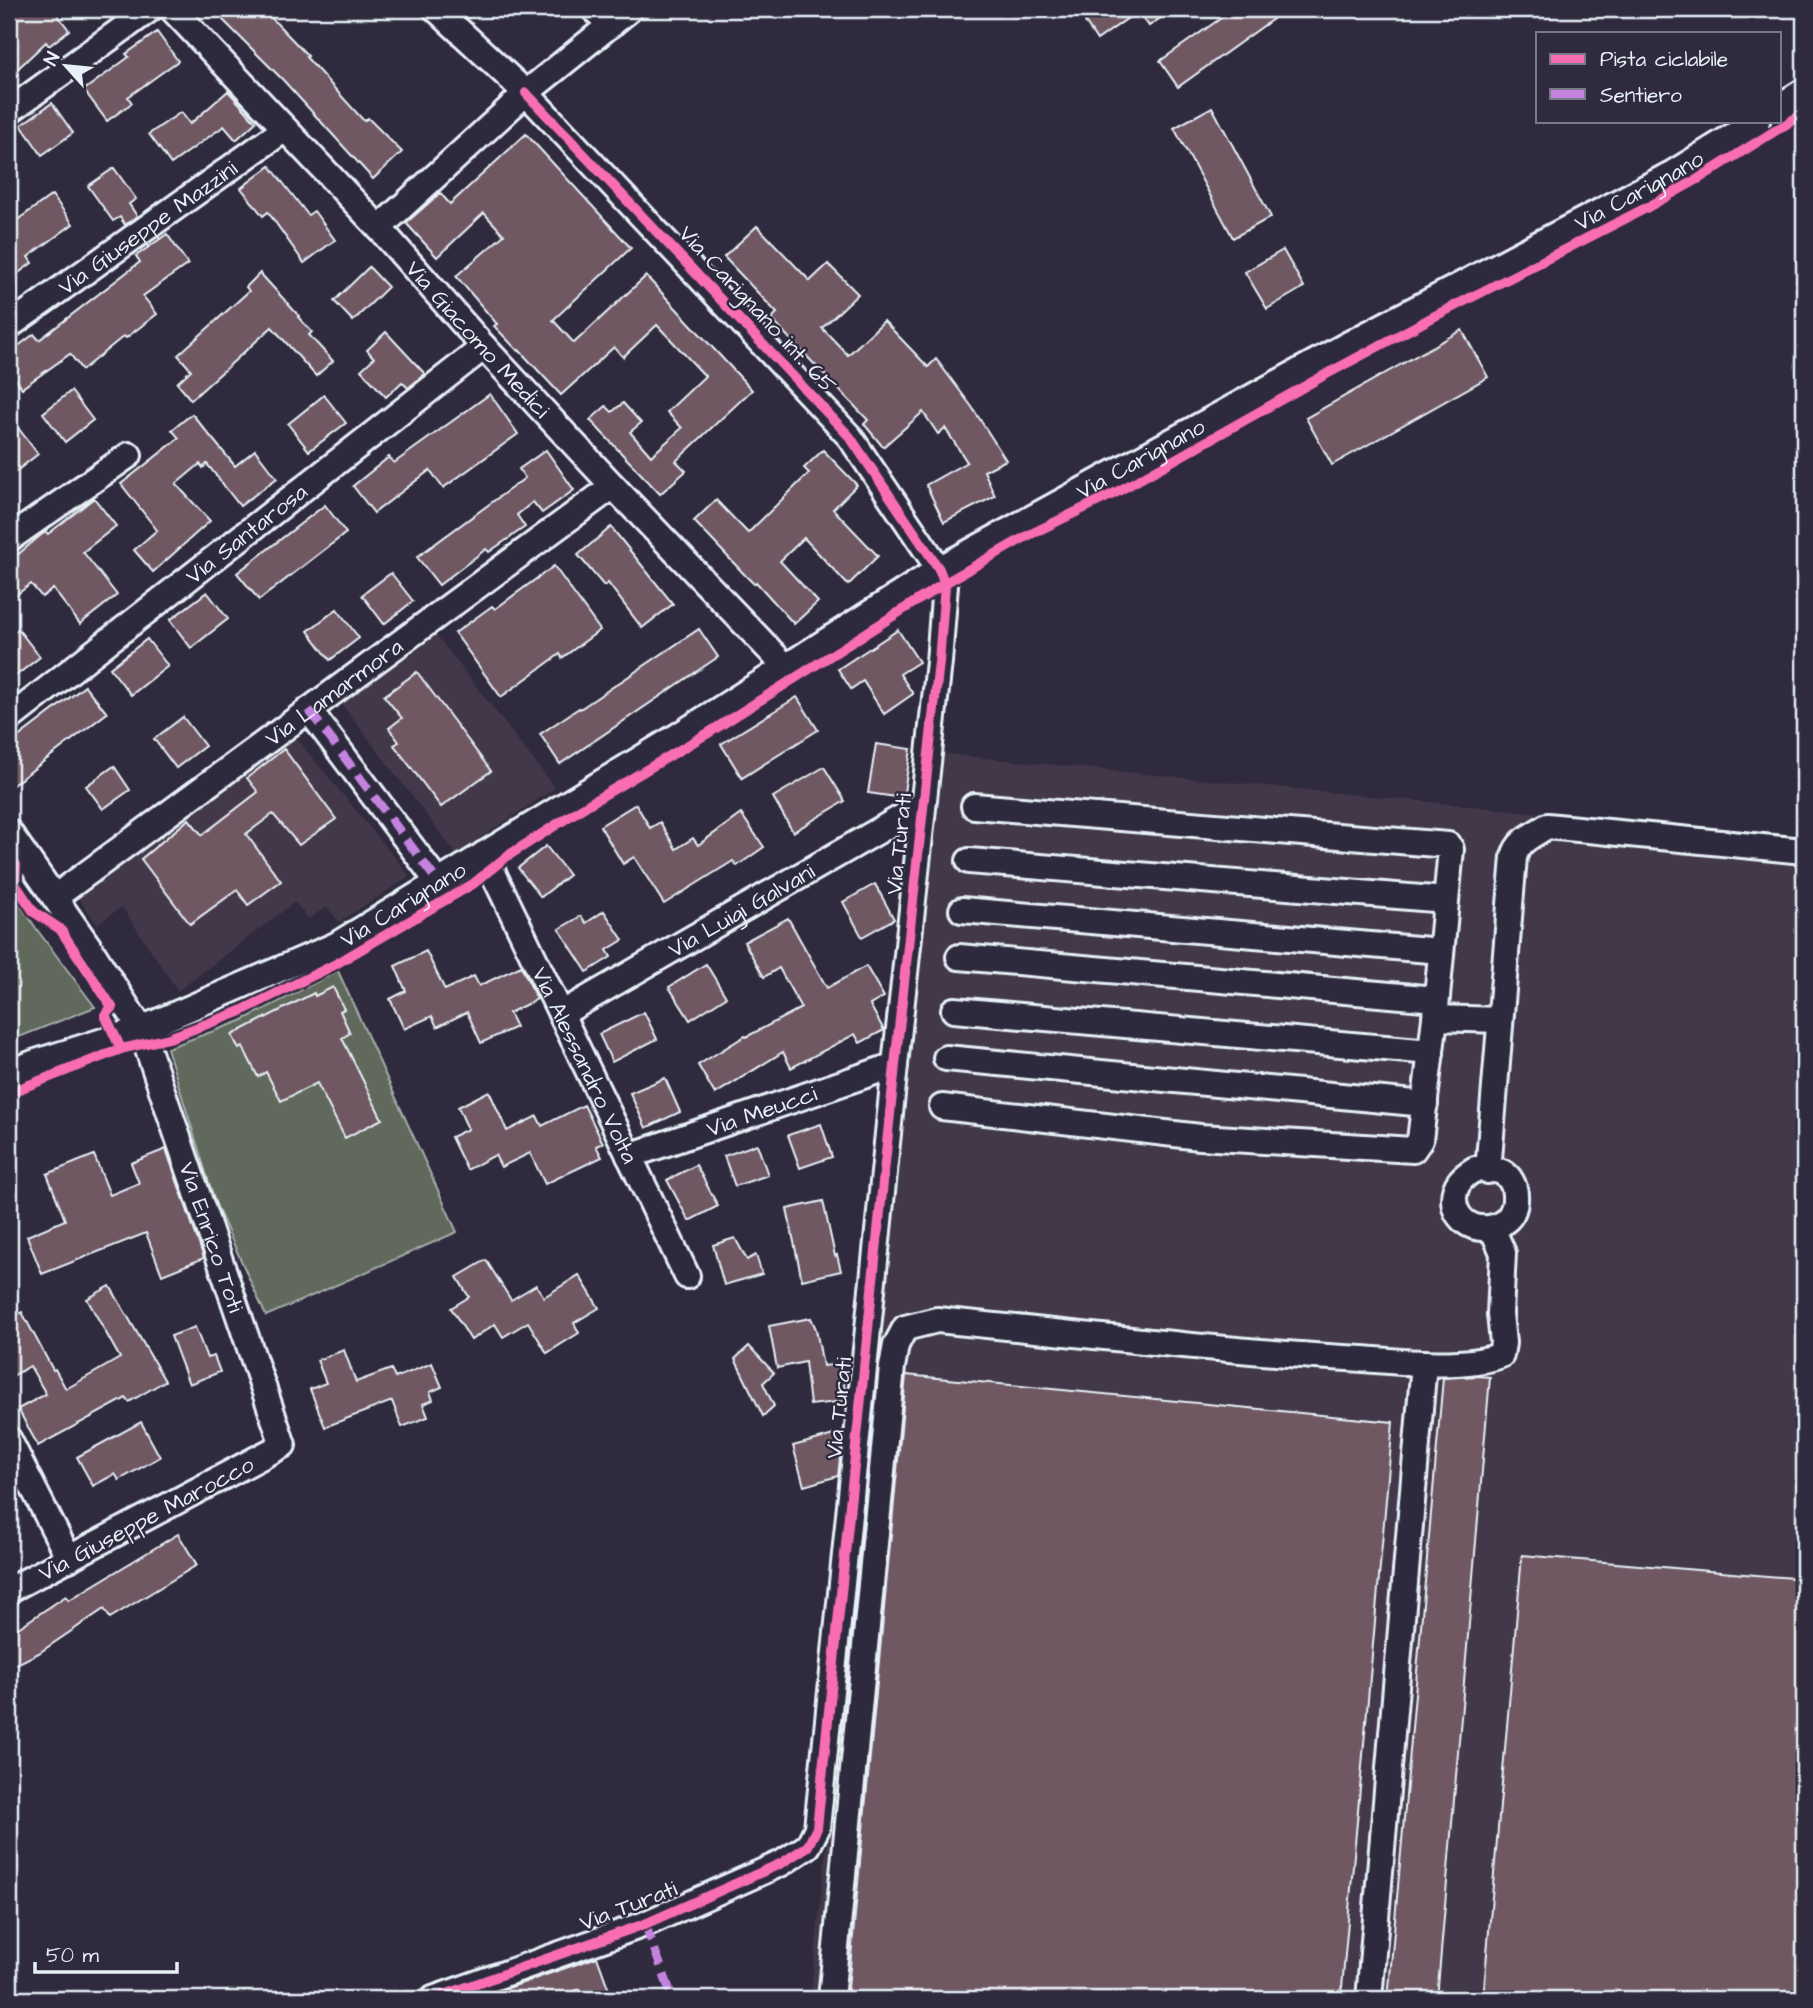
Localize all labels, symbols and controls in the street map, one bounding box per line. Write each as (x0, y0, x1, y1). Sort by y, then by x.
north arrow (32, 32, 102, 102)
legend (1536, 32, 1782, 122)
text: Pista ciclabile (1600, 45, 1728, 74)
text: N (37, 47, 67, 70)
text: Sentiero (1600, 81, 1682, 110)
street label: Via Carignano (1569, 143, 1710, 239)
street label: Via Giuseppe Mazzini (52, 153, 244, 303)
street label: Via Carignano int. 65 (670, 219, 844, 401)
street label: Via Giacomo Medici (398, 254, 557, 426)
street label: Via Carignano (1071, 411, 1211, 508)
street label: Via Santarosa (179, 476, 314, 592)
street label: Via Lamarmora (259, 631, 410, 754)
street label: Via Turati (878, 791, 920, 896)
street label: Via Carignano (334, 854, 473, 956)
street label: Via Luigi Galvani (662, 856, 821, 966)
street label: Via Alessandro Volta (524, 962, 646, 1169)
street label: Via Meucci (702, 1078, 822, 1145)
street label: Via Enrico Toti (171, 1158, 252, 1317)
street label: Via Turati (818, 1355, 860, 1460)
street label: Via Giuseppe Marocco (33, 1448, 260, 1589)
street label: Via Turati (575, 1873, 682, 1939)
scale bar (35, 1931, 177, 1975)
text: 50 m (46, 1941, 100, 1970)

